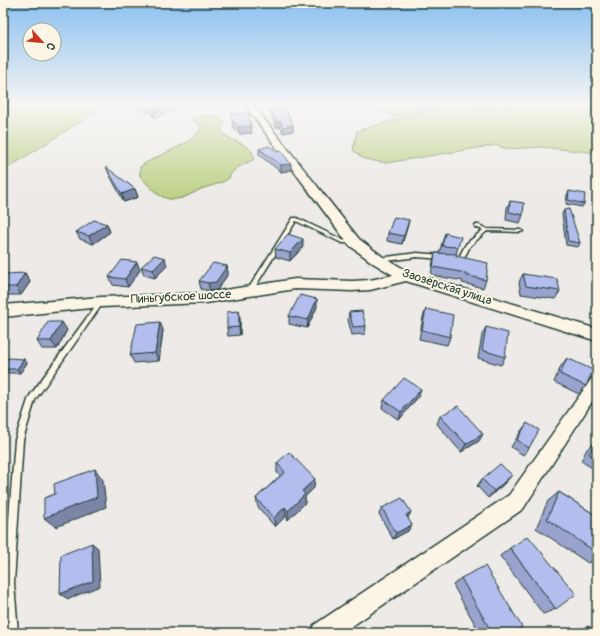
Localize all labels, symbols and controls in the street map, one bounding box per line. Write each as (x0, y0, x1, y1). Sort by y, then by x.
north arrow (22, 22, 62, 62)
text: С (43, 40, 58, 52)
street label: Заозёрская улица (400, 265, 494, 309)
street label: Пиньгубское шоссе (130, 287, 232, 307)

